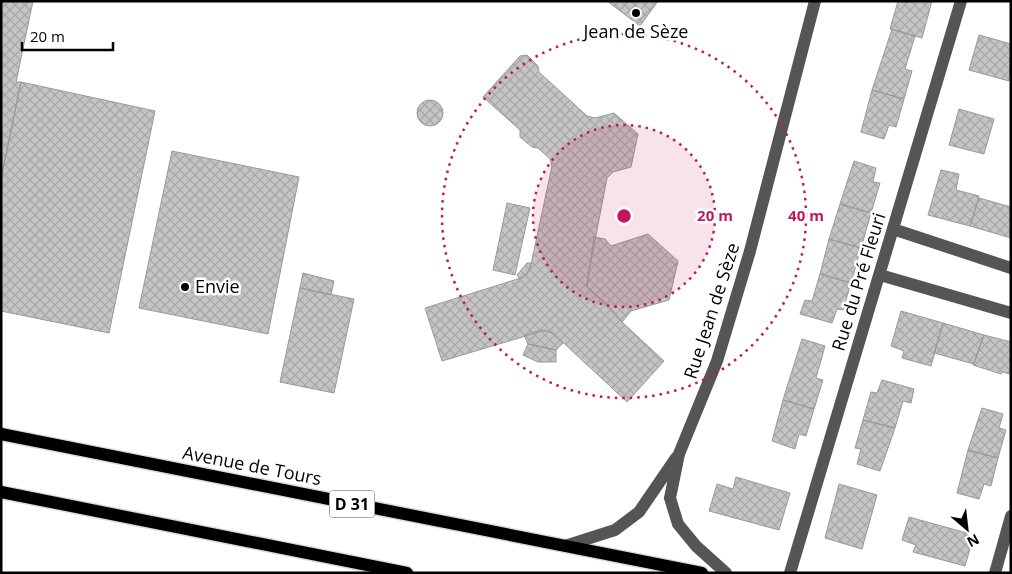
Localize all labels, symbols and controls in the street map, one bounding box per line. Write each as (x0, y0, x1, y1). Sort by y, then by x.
marker: Jean de Sèze (630, 7, 642, 19)
place label: Jean de Sèze (582, 19, 688, 43)
scale bar (22, 20, 114, 52)
text: 20 m (30, 26, 65, 46)
text: 20 m (697, 205, 733, 225)
text: 40 m (788, 205, 824, 225)
centre of rings (615, 207, 633, 225)
street label: Rue du Pré Fleuri (826, 210, 890, 354)
street label: Rue Jean de Sèze (678, 239, 744, 382)
place label: Envie (195, 274, 240, 298)
marker: Envie (179, 281, 191, 293)
street label: Avenue de Tours (181, 440, 324, 490)
road number: D 31 (330, 490, 374, 518)
north arrow (942, 504, 992, 554)
text: N (964, 530, 983, 552)

